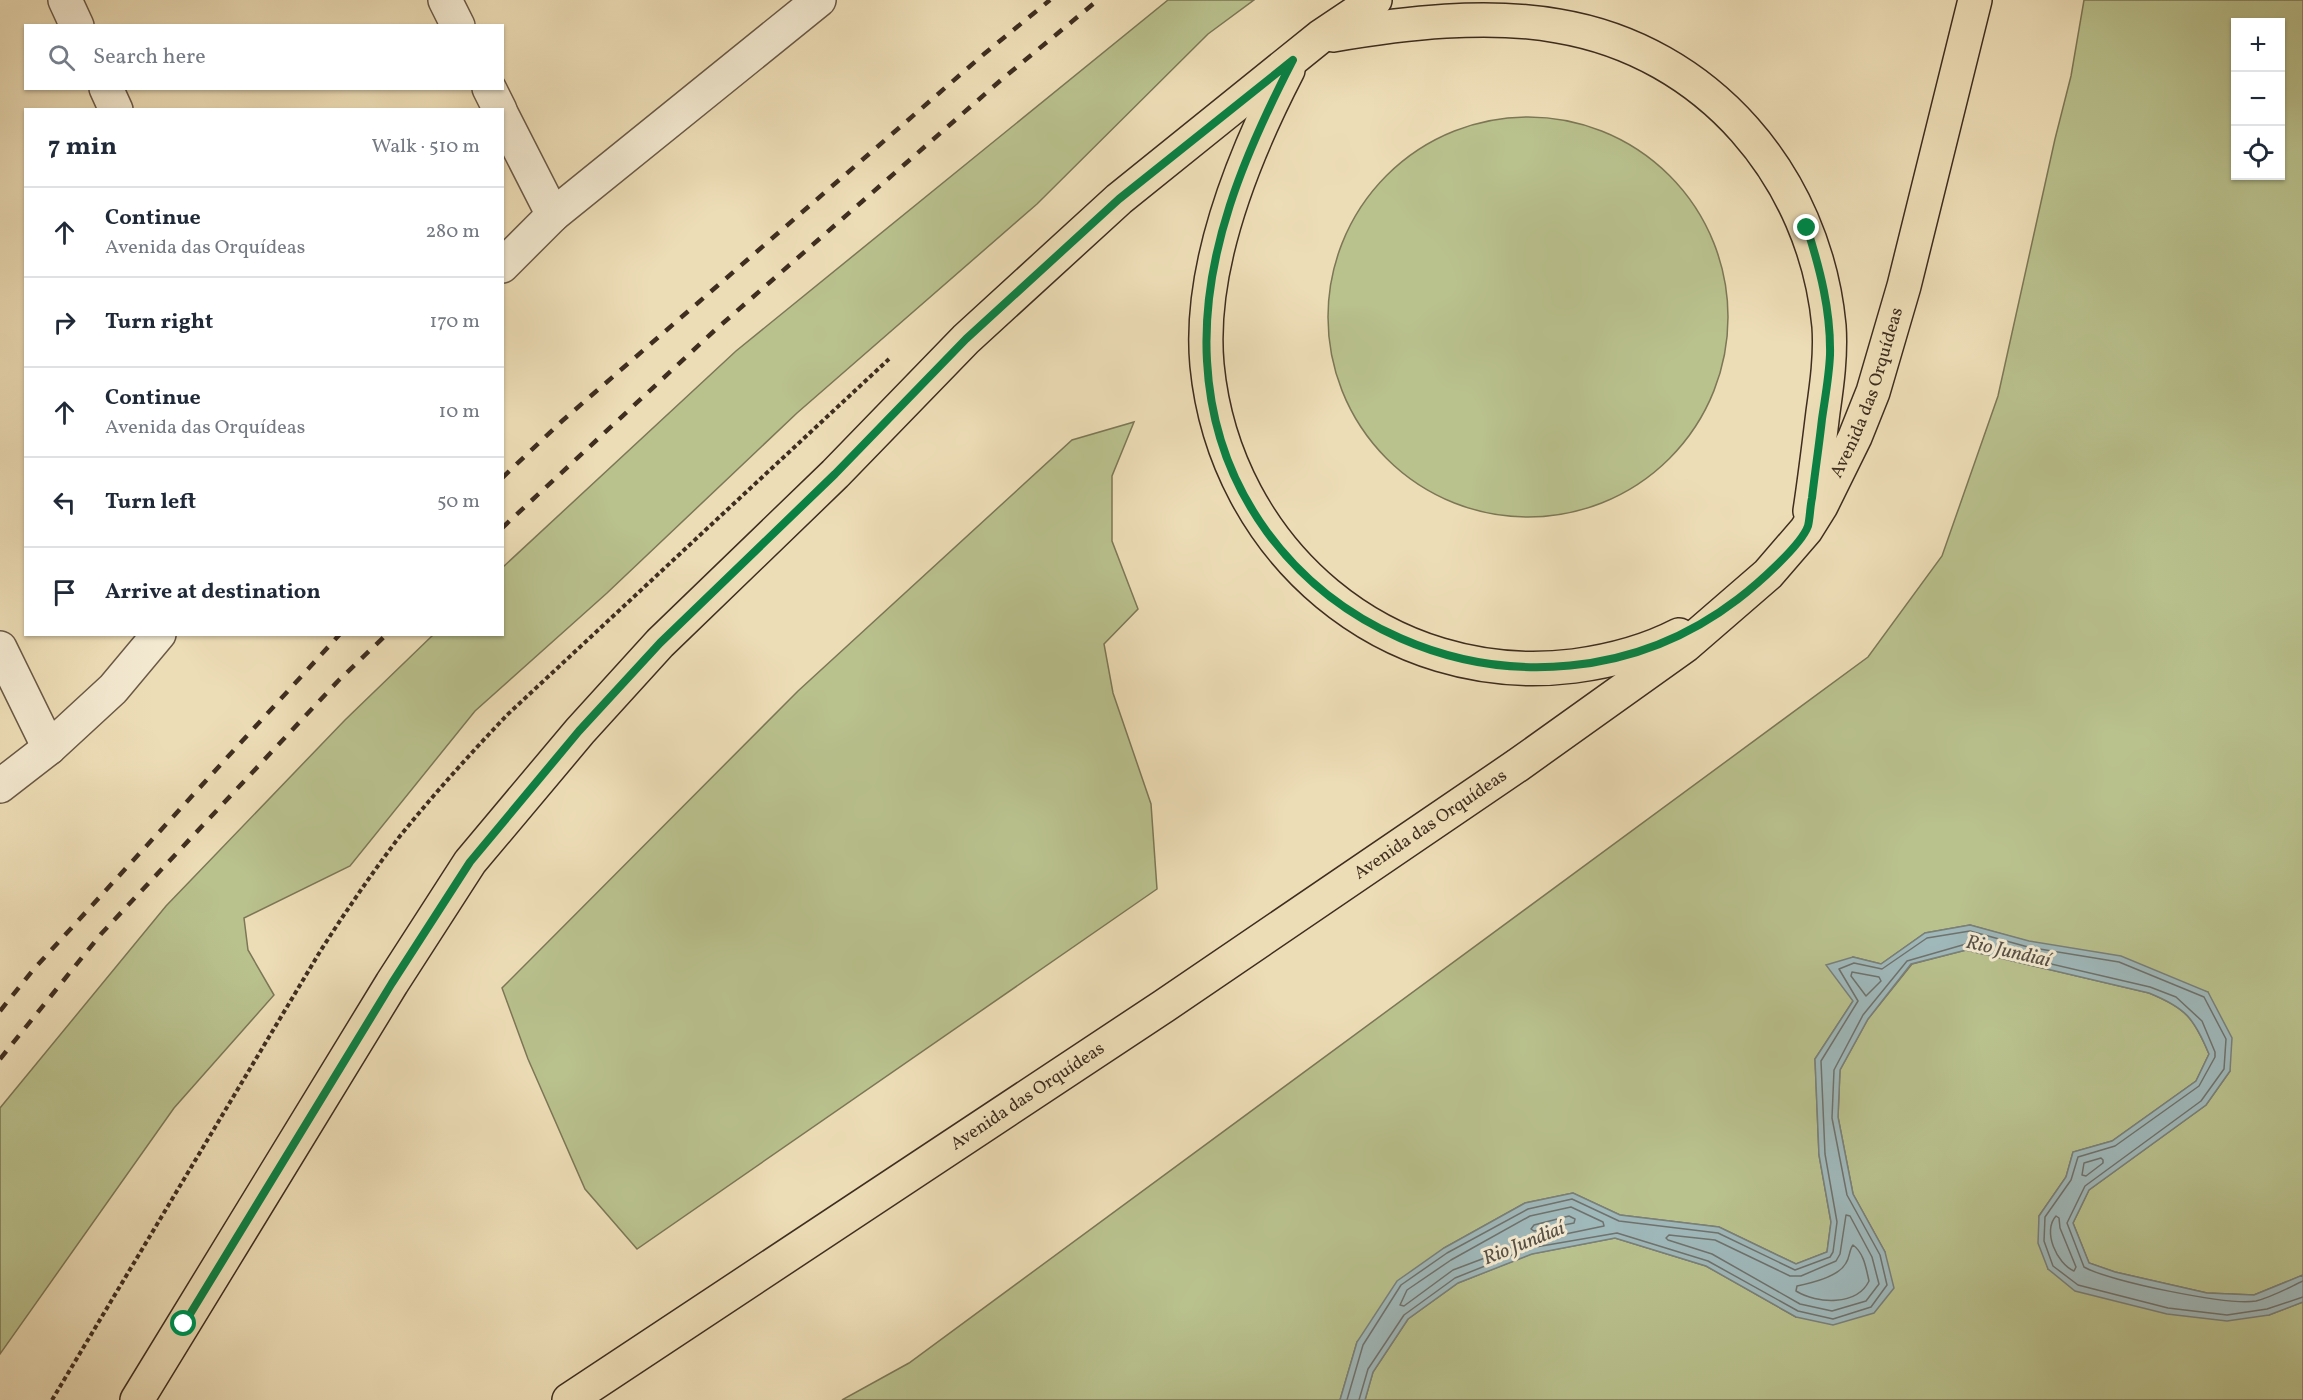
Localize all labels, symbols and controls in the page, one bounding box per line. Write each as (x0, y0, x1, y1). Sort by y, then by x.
map controls (2231, 18, 2285, 180)
button: + (2231, 18, 2285, 72)
search box (24, 24, 504, 90)
icon: search (45, 41, 78, 74)
text: Search here (93, 42, 206, 73)
button: − (2231, 72, 2285, 126)
button: locate (2231, 126, 2285, 180)
text: 7 min (48, 129, 117, 165)
text: Walk · 510 m (371, 133, 480, 161)
text: Continue (105, 203, 201, 234)
route end (1793, 214, 1819, 240)
icon: ahead (48, 216, 81, 249)
text: 280 m (425, 218, 480, 246)
text: Avenida das Orquídeas (105, 234, 305, 262)
street label: Avenida das Orquídeas (1824, 304, 1910, 482)
icon: right (48, 306, 81, 339)
text: Turn right (105, 307, 213, 338)
text: 170 m (430, 308, 480, 336)
text: Continue (105, 383, 201, 414)
icon: ahead (48, 396, 81, 429)
text: 10 m (439, 398, 480, 426)
text: Avenida das Orquídeas (105, 414, 305, 442)
icon: left (48, 486, 81, 519)
text: Turn left (105, 487, 196, 518)
text: 50 m (437, 488, 480, 516)
icon: arrive (48, 576, 81, 609)
text: Arrive at destination (105, 577, 321, 608)
street label: Avenida das Orquídeas (1349, 764, 1512, 886)
water label: Rio Jundiaí (1963, 929, 2055, 976)
street label: Avenida das Orquídeas (945, 1036, 1110, 1157)
water label: Rio Jundiaí (1479, 1214, 1571, 1273)
route start (170, 1310, 196, 1336)

